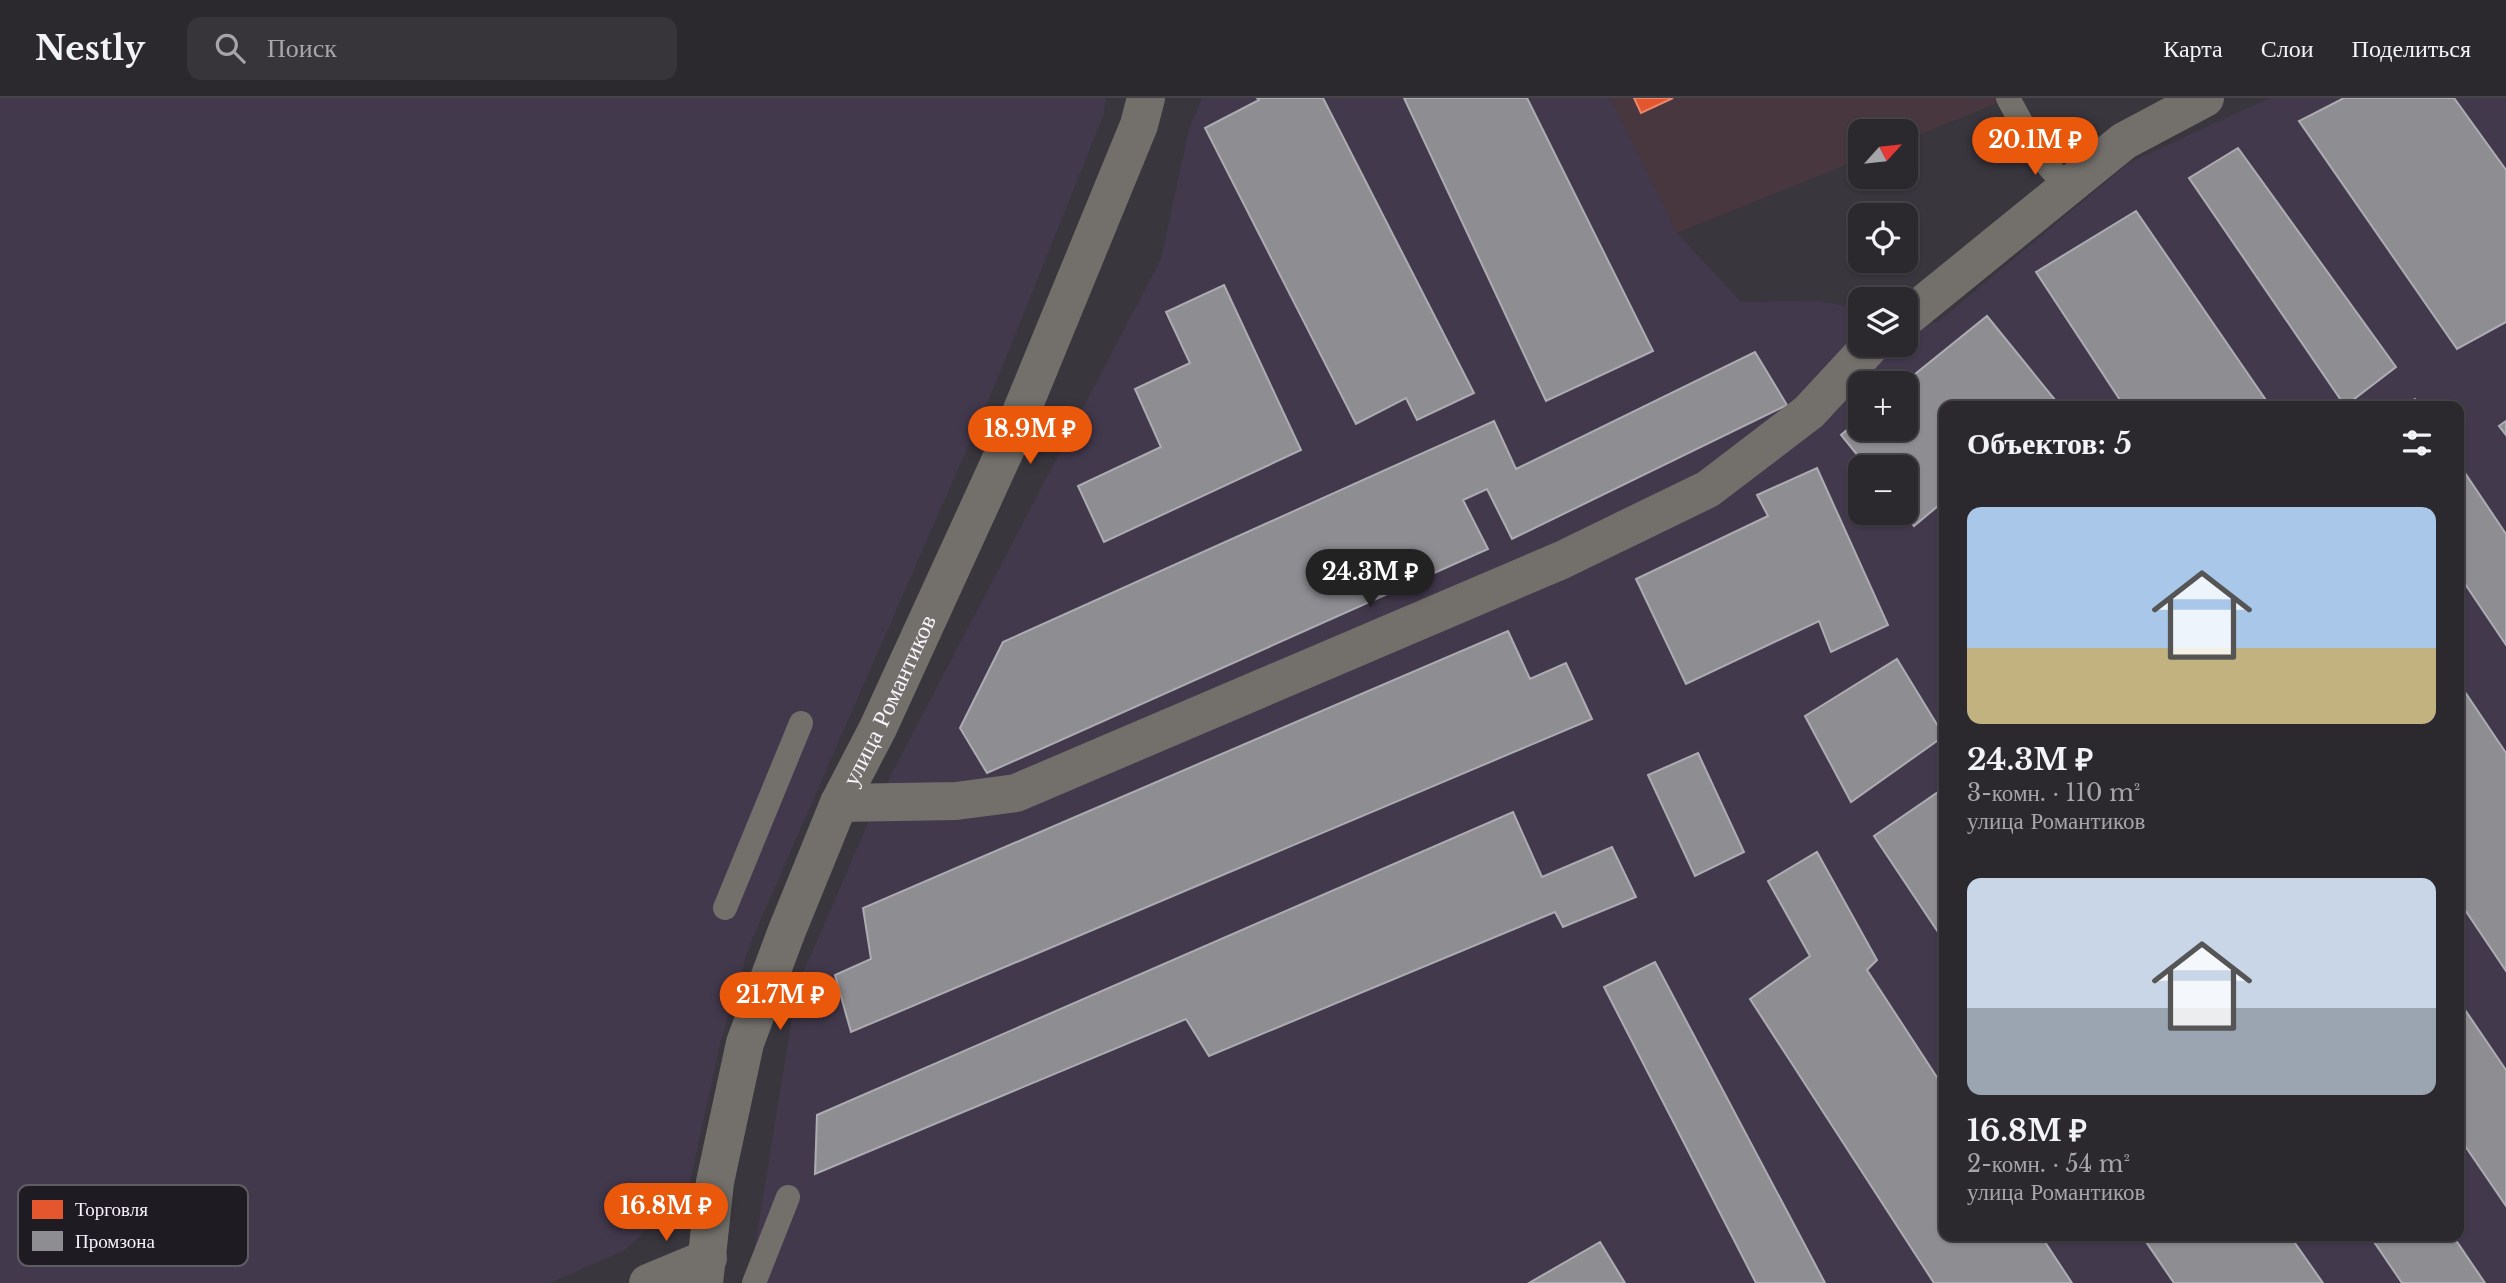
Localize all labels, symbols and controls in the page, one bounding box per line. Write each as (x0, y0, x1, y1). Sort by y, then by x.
search box (187, 17, 677, 80)
text: Nestly (35, 28, 145, 69)
icon: search (211, 29, 249, 67)
text: Поиск (267, 32, 337, 64)
text: Карта (2163, 34, 2223, 63)
text: Слои (2261, 34, 2314, 63)
text: Поделиться (2352, 34, 2471, 63)
pin: 20.1M ₽ (1970, 118, 2100, 177)
north arrow (1848, 119, 1918, 189)
map controls (1848, 119, 1918, 525)
text: 20.1M ₽ (1988, 126, 2082, 154)
button: locate (1848, 203, 1918, 273)
button: layers (1848, 287, 1918, 357)
button: + (1848, 371, 1918, 441)
pin: 18.9M ₽ (965, 406, 1095, 466)
text: 18.9M ₽ (984, 415, 1076, 443)
icon: filters (2398, 424, 2436, 462)
text: Объектов: 5 (1967, 425, 2132, 462)
button: − (1848, 455, 1918, 525)
pin: 24.3M ₽ (1305, 550, 1435, 609)
icon: home (2139, 552, 2265, 678)
text: 24.3M ₽ (1322, 558, 1418, 586)
street label: улица Романтиков (836, 610, 942, 791)
text: 24.3M ₽ (1967, 741, 2093, 778)
text: 3-комн. · 110 m² (1967, 779, 2140, 807)
text: улица Романтиков (1967, 807, 2145, 835)
icon: home (2139, 923, 2265, 1049)
pin: 21.7M ₽ (715, 972, 845, 1032)
text: 21.7M ₽ (736, 981, 824, 1009)
text: 16.8M ₽ (1967, 1112, 2087, 1149)
text: 2-комн. · 54 m² (1967, 1150, 2130, 1178)
text: улица Романтиков (1967, 1178, 2145, 1206)
pin: 16.8M ₽ (601, 1184, 731, 1243)
legend (18, 1185, 248, 1266)
text: 16.8M ₽ (620, 1192, 712, 1220)
text: Торговля (75, 1198, 148, 1221)
text: Промзона (75, 1230, 155, 1253)

